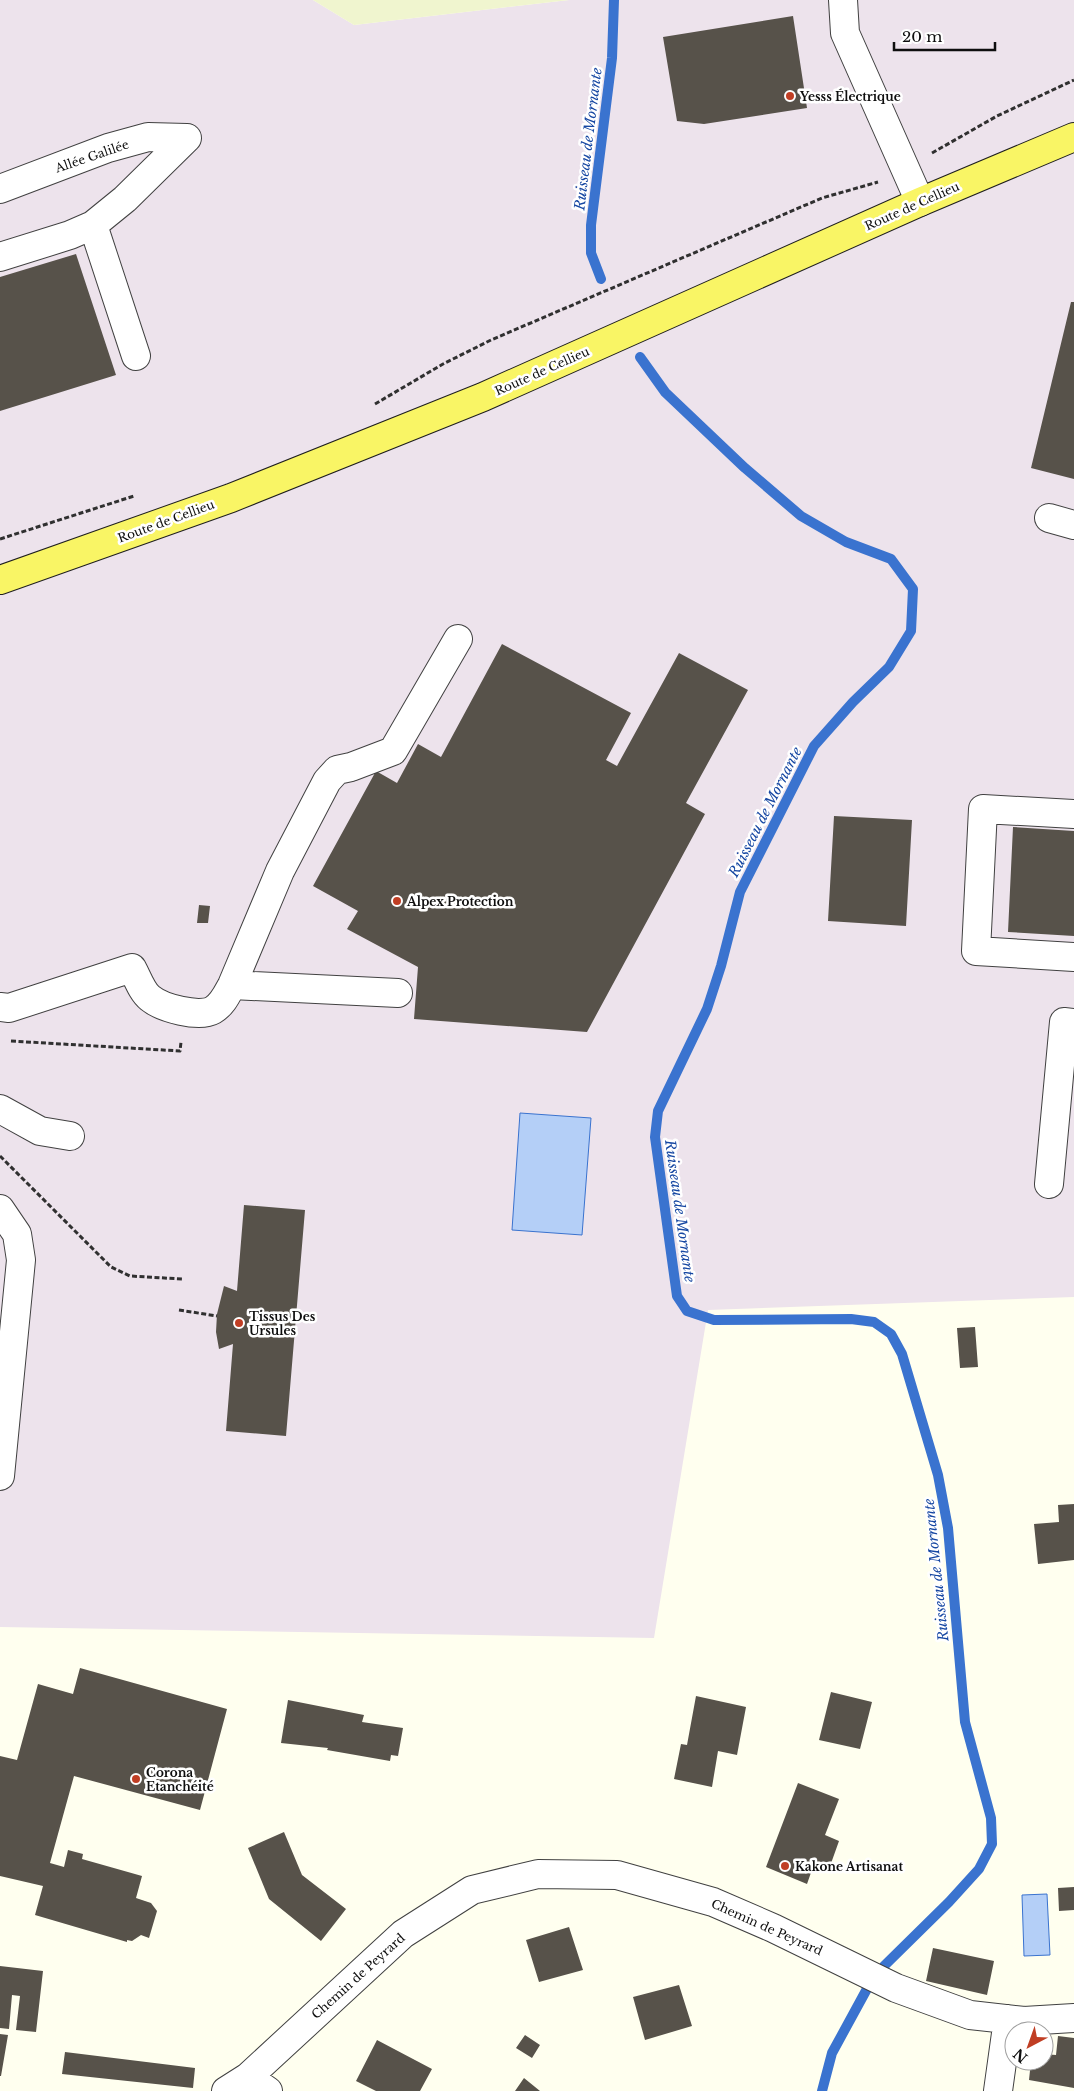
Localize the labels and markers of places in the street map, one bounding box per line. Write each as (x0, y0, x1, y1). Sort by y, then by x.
place label: Yesss Électrique (799, 88, 901, 104)
marker: Yesss Électrique (784, 90, 796, 102)
place label: Alpex Protection (406, 894, 514, 909)
marker: Alpex Protection (391, 895, 403, 907)
place label: Tissus Des Ursules (249, 1309, 316, 1338)
marker: Tissus Des Ursules (233, 1317, 245, 1329)
place label: Corona Etanchéité (146, 1765, 214, 1794)
marker: Corona Etanchéité (130, 1773, 142, 1785)
place label: Kakone Artisanat (795, 1859, 903, 1874)
marker: Kakone Artisanat (779, 1860, 791, 1872)

